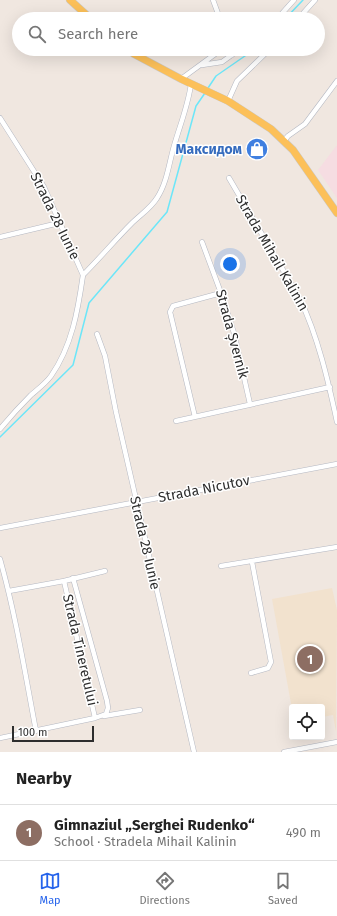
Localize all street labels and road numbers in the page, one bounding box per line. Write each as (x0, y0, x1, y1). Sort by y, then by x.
street label: Strada 28 Iunie (26, 169, 84, 263)
street label: Strada Mihail Kalinin (232, 192, 312, 314)
street label: Strada Șvernik (211, 288, 252, 381)
street label: Strada Nicutov (157, 472, 251, 506)
street label: Strada 28 Iunie (126, 495, 164, 591)
street label: Strada Tineretului (59, 593, 101, 707)

